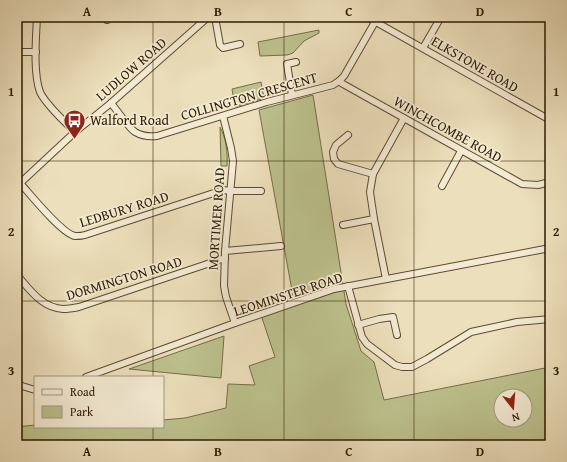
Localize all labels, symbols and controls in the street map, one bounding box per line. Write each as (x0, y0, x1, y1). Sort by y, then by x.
text: A (83, 2, 92, 21)
text: B (214, 2, 222, 21)
text: C (345, 2, 353, 21)
text: D (476, 2, 484, 21)
street label: ELKSTONE ROAD (428, 31, 522, 97)
street label: LUDLOW ROAD (91, 33, 171, 105)
street label: COLLINGTON CRESCENT (178, 67, 320, 125)
text: 1 (8, 82, 14, 101)
text: 1 (553, 82, 559, 101)
street label: WINCHCOMBE ROAD (390, 91, 506, 167)
bus stop icon: Walford Road (62, 107, 88, 140)
place label: Walford Road (90, 110, 170, 130)
street label: MORTIMER ROAD (202, 167, 230, 271)
street label: LEDBURY ROAD (77, 186, 171, 232)
text: 2 (8, 222, 15, 241)
text: 2 (553, 222, 560, 241)
street label: DORMINGTON ROAD (64, 251, 184, 305)
street label: LEOMINSTER ROAD (231, 267, 345, 321)
text: 3 (8, 361, 14, 380)
text: 3 (553, 361, 559, 380)
legend (34, 376, 164, 428)
text: Road (70, 383, 96, 400)
north arrow (493, 388, 533, 428)
text: Park (70, 403, 94, 420)
text: N (509, 409, 522, 426)
text: A (83, 442, 92, 461)
text: B (214, 442, 222, 461)
text: C (345, 442, 353, 461)
text: D (476, 442, 484, 461)

